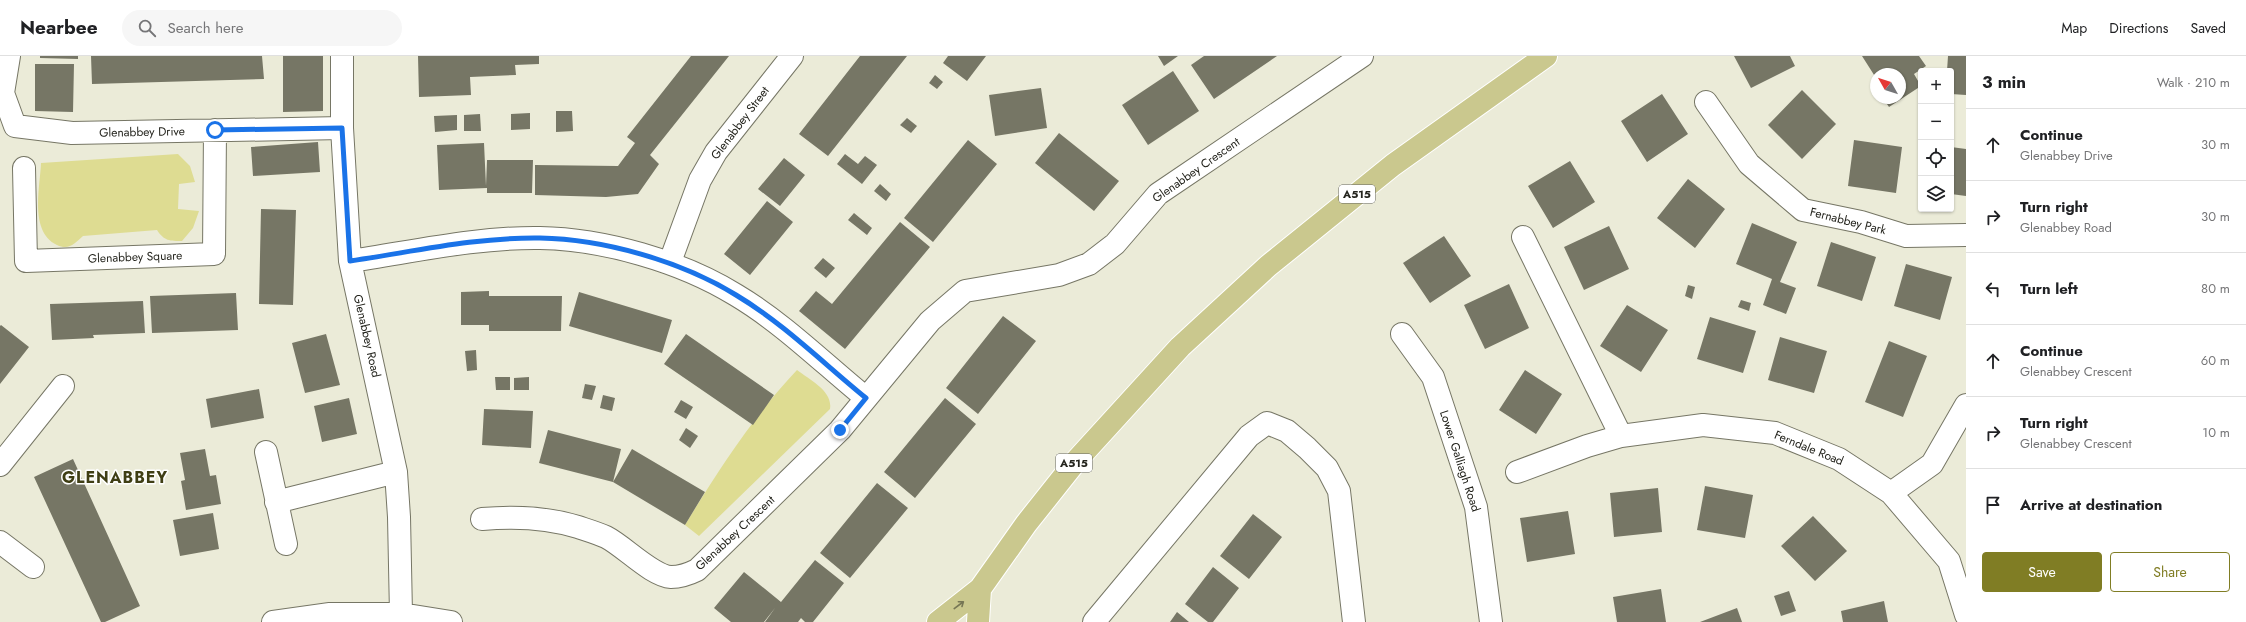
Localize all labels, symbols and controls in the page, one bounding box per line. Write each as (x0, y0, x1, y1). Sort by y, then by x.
search box (122, 10, 402, 46)
text: Nearbee (20, 14, 98, 41)
icon: search (136, 17, 158, 39)
text: Search here (168, 17, 243, 39)
text: Map (2061, 18, 2087, 38)
text: Directions (2109, 18, 2169, 38)
text: Saved (2191, 18, 2226, 38)
north arrow (1870, 68, 1906, 104)
map controls (1918, 68, 1954, 212)
button: + (1918, 68, 1954, 104)
text: 3 min (1982, 70, 2026, 94)
text: Walk · 210 m (2157, 73, 2230, 92)
street label: Glenabbey Street (706, 83, 774, 163)
button: − (1918, 104, 1954, 140)
route start (206, 121, 224, 139)
street label: Glenabbey Drive (99, 122, 185, 142)
text: Continue (2020, 124, 2083, 146)
street label: Glenabbey Crescent (1149, 133, 1243, 207)
icon: ahead (1982, 134, 2004, 156)
text: 30 m (2201, 135, 2230, 154)
button: locate (1918, 140, 1954, 176)
text: Glenabbey Drive (2020, 146, 2113, 165)
button: layers (1918, 176, 1954, 212)
road number: A515 (1339, 185, 1375, 203)
text: Turn right (2020, 196, 2088, 218)
street label: Fernabbey Park (1808, 203, 1889, 239)
icon: right (1982, 206, 2004, 228)
text: 30 m (2201, 207, 2230, 226)
text: Glenabbey Road (2020, 218, 2112, 237)
street label: Glenabbey Square (87, 246, 183, 268)
icon: left (1982, 278, 2004, 300)
text: Turn left (2020, 278, 2078, 300)
text: 80 m (2201, 279, 2230, 298)
street label: Glenabbey Road (349, 293, 385, 379)
text: Continue (2020, 340, 2083, 362)
icon: ahead (1982, 350, 2004, 372)
text: 60 m (2201, 351, 2230, 370)
text: Glenabbey Crescent (2020, 362, 2132, 381)
street label: Lower Galliagh Road (1435, 408, 1485, 514)
text: Turn right (2020, 412, 2088, 434)
route end (831, 421, 849, 439)
icon: right (1982, 422, 2004, 444)
text: 10 m (2202, 423, 2230, 442)
street label: Ferndale Road (1772, 426, 1846, 470)
text: Glenabbey Crescent (2020, 434, 2132, 453)
road number: A515 (1056, 454, 1092, 472)
district label: GLENABBEY (62, 466, 168, 489)
street label: Glenabbey Crescent (691, 491, 779, 575)
icon: arrive (1982, 494, 2004, 516)
text: Arrive at destination (2020, 494, 2162, 516)
button: Save (1982, 552, 2102, 592)
button: Share (2110, 552, 2230, 592)
one-way arrow (953, 601, 964, 610)

